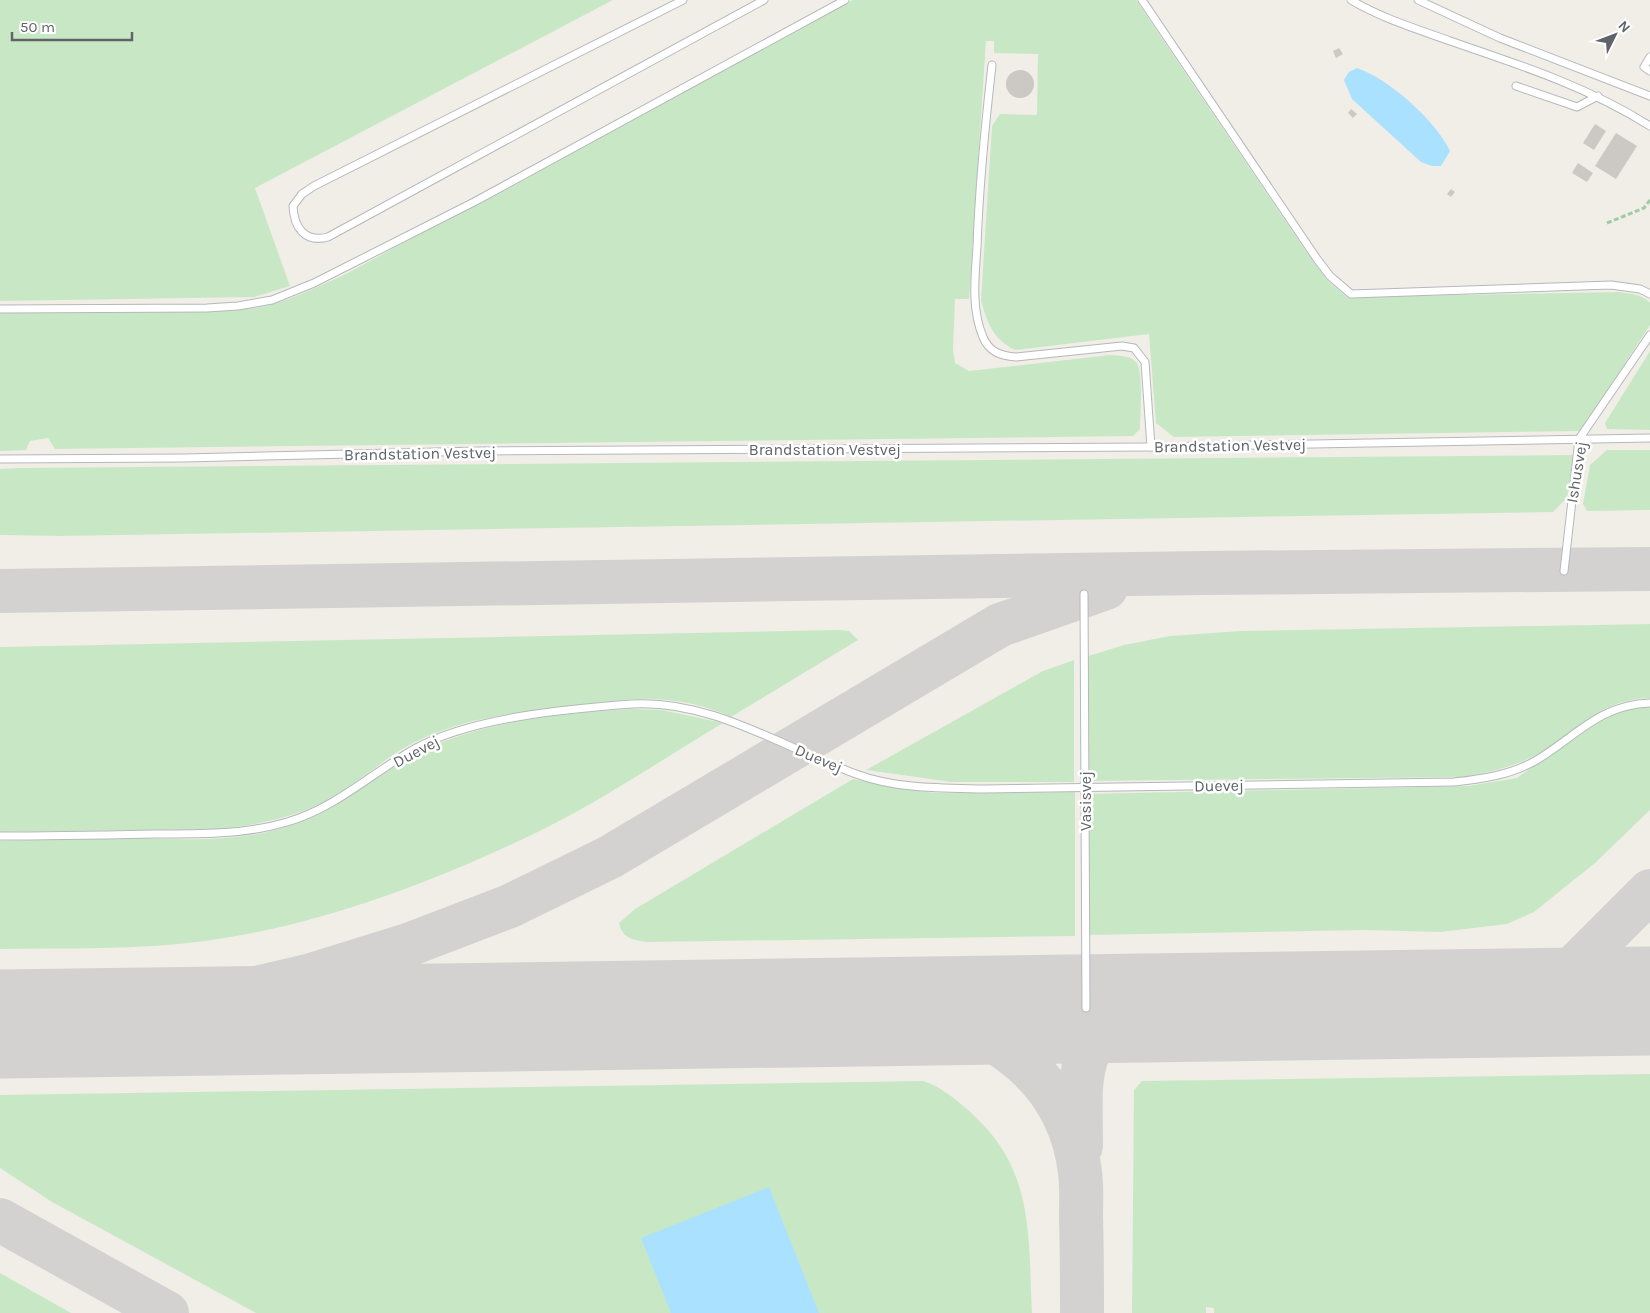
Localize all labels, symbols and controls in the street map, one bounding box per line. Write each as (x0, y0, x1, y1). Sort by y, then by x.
scale bar (12, 10, 132, 42)
north arrow (1590, 10, 1640, 60)
text: N (1615, 17, 1634, 36)
text: 50 m (20, 18, 55, 36)
street label: Brandstation Vestvej (1154, 435, 1306, 456)
street label: Brandstation Vestvej (749, 440, 901, 459)
street label: Ishusvej (1562, 440, 1591, 504)
street label: Brandstation Vestvej (344, 443, 496, 464)
street label: Duevej (390, 731, 443, 772)
street label: Duevej (792, 740, 845, 777)
street label: Vasisvej (1076, 771, 1095, 831)
street label: Duevej (1194, 776, 1244, 795)

